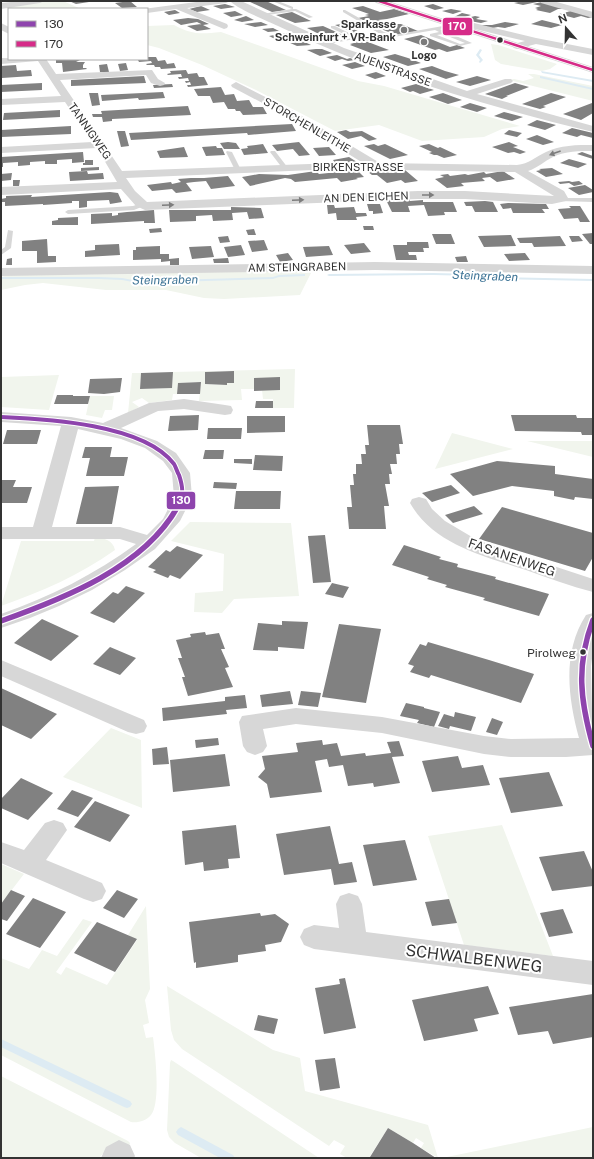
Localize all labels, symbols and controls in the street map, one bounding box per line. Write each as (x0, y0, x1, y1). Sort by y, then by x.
legend (8, 8, 148, 60)
north arrow (546, 8, 586, 48)
text: N (556, 11, 569, 26)
text: 130 (44, 17, 64, 31)
line badge: 170 (442, 17, 473, 36)
place label: Sparkasse Schweinfurt + VR-Bank (275, 18, 397, 43)
text: 170 (448, 20, 466, 32)
marker: Sparkasse Schweinfurt + VR-Bank (399, 25, 409, 35)
unlabelled marker (495, 35, 505, 45)
text: 170 (44, 37, 63, 51)
marker: Logo (419, 37, 429, 47)
place label: Logo (411, 49, 437, 61)
street label: AUENSTRASSE (353, 50, 433, 89)
street label: STORCHENLEITHE (261, 95, 353, 155)
street label: TANNIGWEG (66, 100, 114, 162)
one-way arrow (548, 150, 560, 156)
street label: BIRKENSTRASSE (312, 161, 404, 173)
street label: AN DEN EICHEN (323, 190, 409, 204)
one-way arrow (422, 192, 435, 198)
one-way arrow (292, 196, 304, 203)
one-way arrow (162, 202, 175, 208)
street label: AM STEINGRABEN (248, 260, 346, 274)
water label: Steingraben (452, 268, 519, 284)
water label: Steingraben (132, 272, 199, 288)
line badge: 130 (166, 491, 196, 510)
text: 130 (171, 494, 191, 506)
street label: FASANENWEG (466, 536, 557, 579)
place label: Pirolweg (527, 646, 576, 660)
marker: Pirolweg (578, 647, 588, 657)
street label: SCHWALBENWEG (404, 941, 543, 976)

